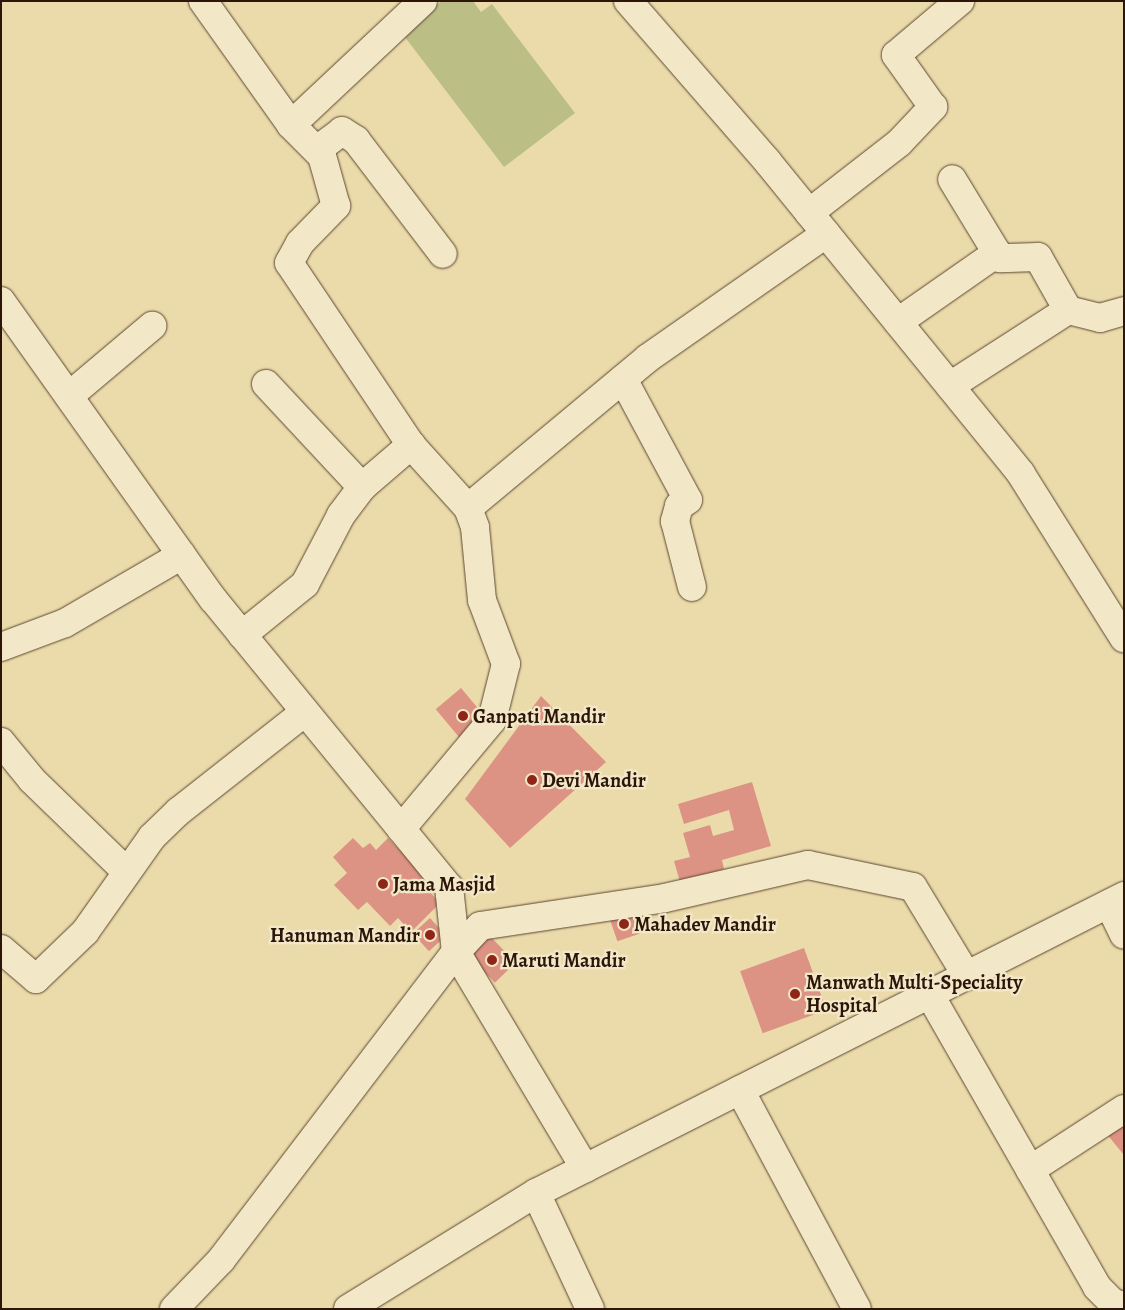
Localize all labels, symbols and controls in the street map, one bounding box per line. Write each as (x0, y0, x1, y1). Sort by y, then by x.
place label: Ganpati Mandir (473, 704, 605, 728)
marker: Ganpati Mandir (457, 710, 469, 722)
place label: Devi Mandir (542, 768, 646, 792)
marker: Devi Mandir (526, 774, 538, 786)
place label: Jama Masjid (393, 872, 495, 896)
marker: Jama Masjid (377, 878, 389, 890)
place label: Mahadev Mandir (634, 912, 776, 936)
marker: Mahadev Mandir (618, 918, 630, 930)
place label: Hanuman Mandir (270, 923, 420, 947)
marker: Hanuman Mandir (424, 929, 436, 941)
place label: Maruti Mandir (502, 948, 626, 972)
marker: Maruti Mandir (486, 954, 498, 966)
place label: Manwath Multi-Speciality Hospital (806, 970, 1023, 1017)
marker: Manwath Multi-Speciality Hospital (788, 987, 802, 1001)

